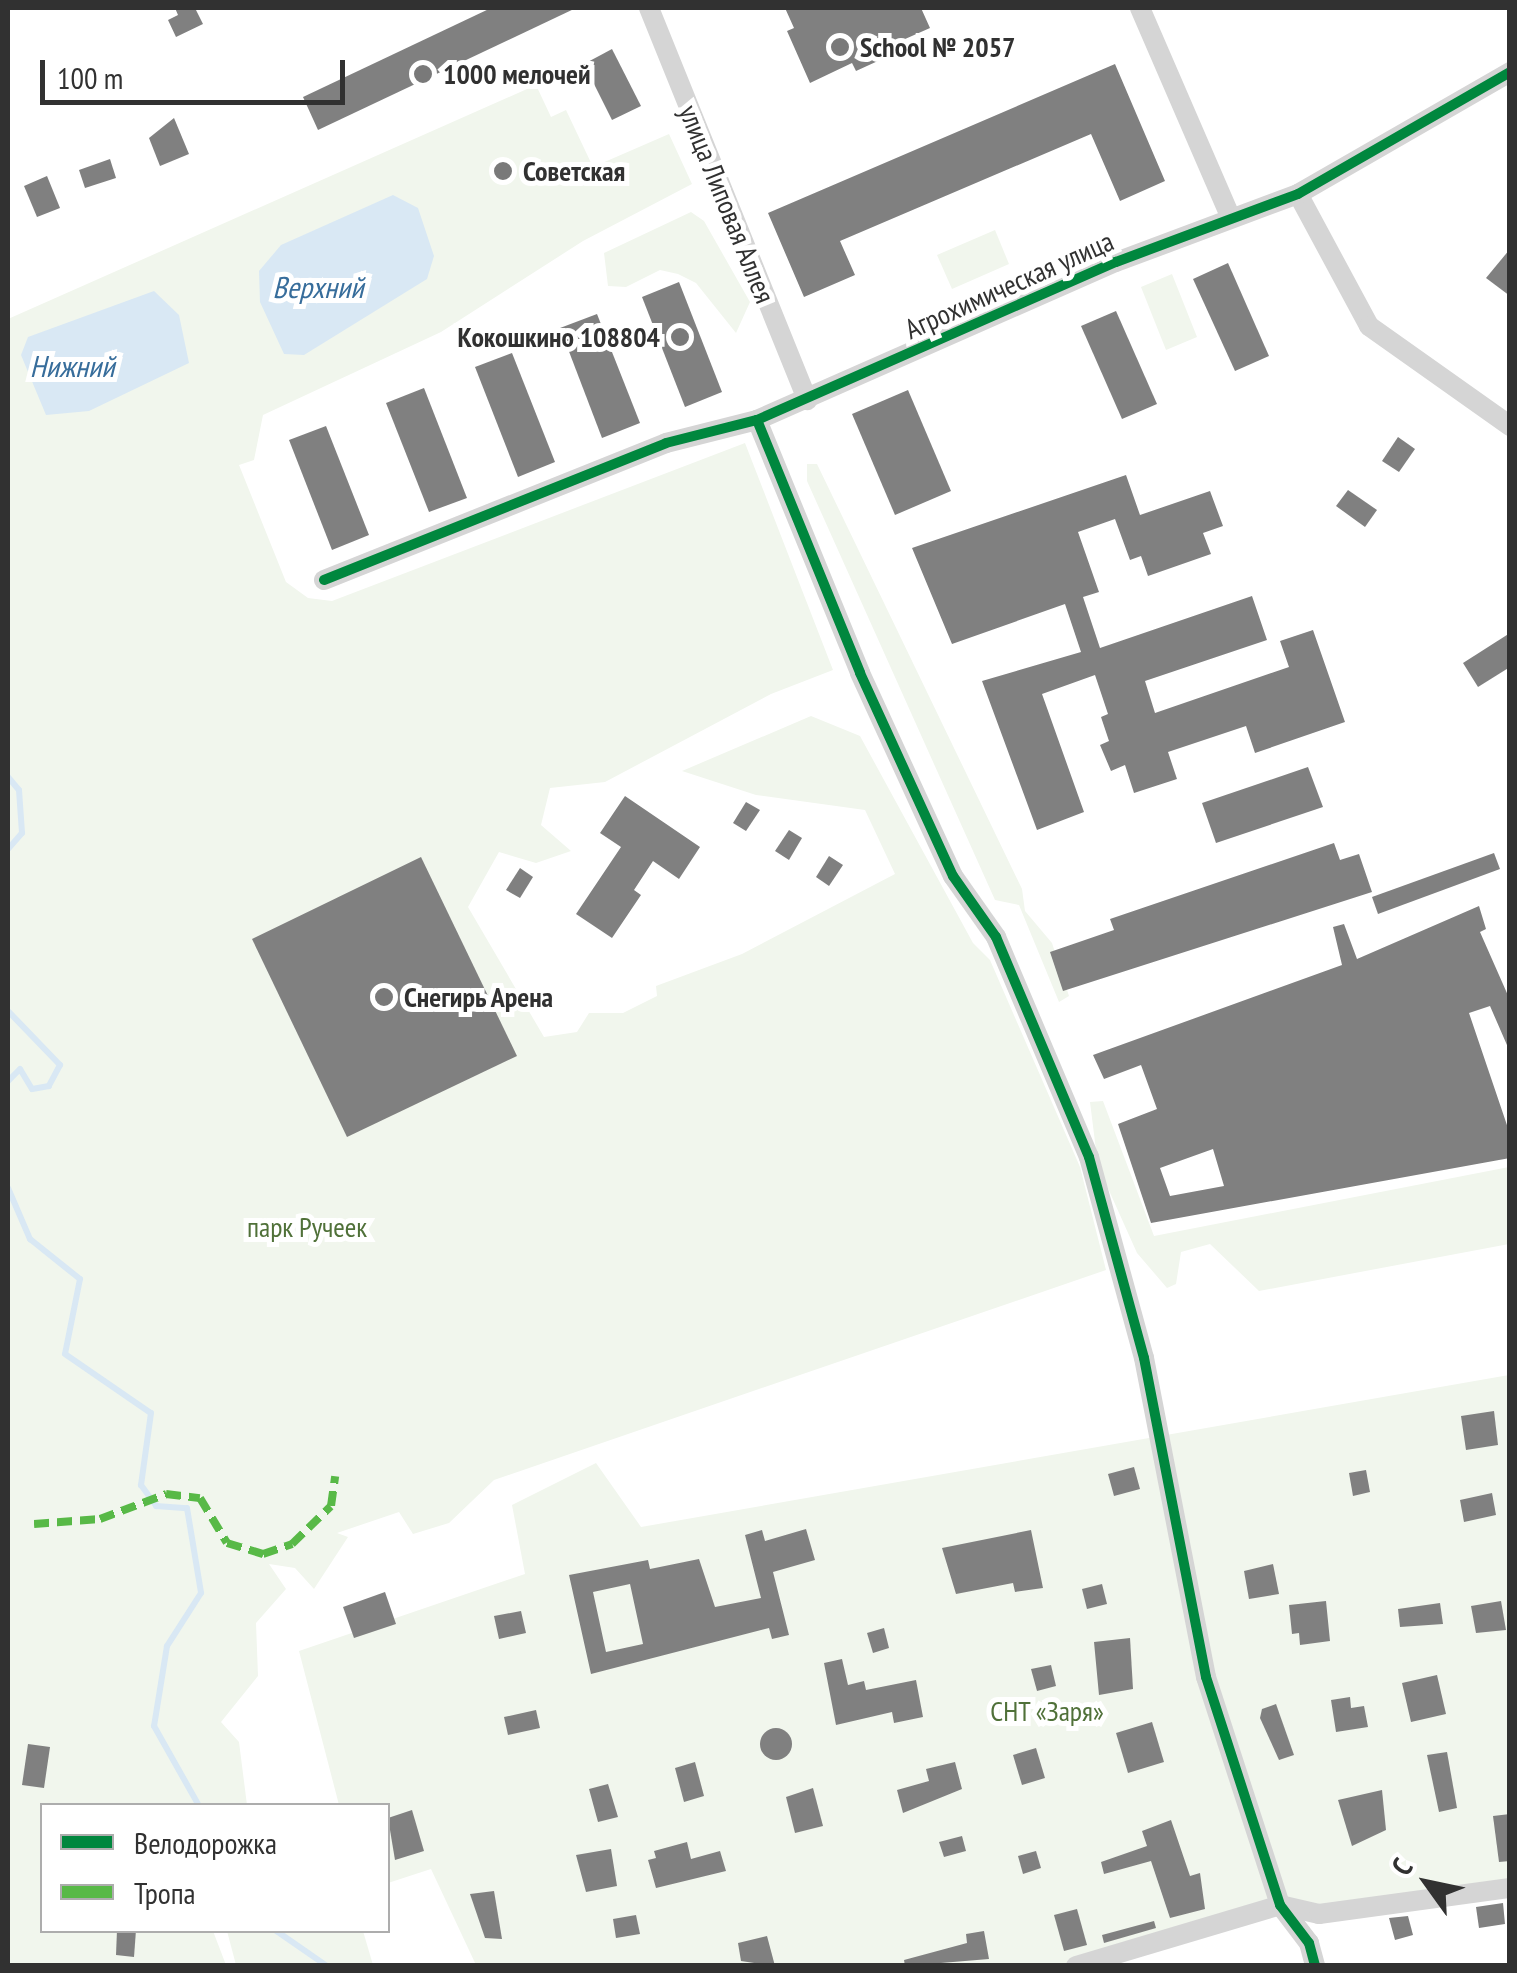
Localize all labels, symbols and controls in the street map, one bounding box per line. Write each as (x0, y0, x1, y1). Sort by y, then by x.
place label: School № 2057 (860, 30, 1015, 64)
marker: School № 2057 (829, 36, 851, 58)
scale bar (45, 40, 350, 102)
place label: 1000 мелочей (443, 57, 591, 91)
text: 100 m (57, 58, 123, 97)
marker: 1000 мелочей (412, 63, 434, 85)
street label: улица Липовая Аллея (672, 100, 782, 308)
place label: Советская (523, 154, 625, 188)
marker: Советская (492, 160, 514, 182)
street label: Агрохимическая улица (900, 224, 1118, 346)
water label: Верхний (273, 269, 363, 305)
place label: Кокошкино 108804 (458, 320, 660, 354)
marker: Кокошкино 108804 (669, 326, 691, 348)
water label: Нижний (30, 348, 114, 384)
place label: Снегирь Арена (404, 980, 555, 1014)
marker: Снегирь Арена (373, 986, 395, 1008)
park label: парк Ручеек (247, 1210, 367, 1244)
park label: СНТ «Заря» (990, 1694, 1104, 1728)
legend (40, 1803, 390, 1933)
text: Велодорожка (134, 1823, 277, 1862)
north arrow (1377, 1833, 1477, 1933)
text: С (1382, 1851, 1420, 1882)
text: Тропа (134, 1873, 196, 1912)

